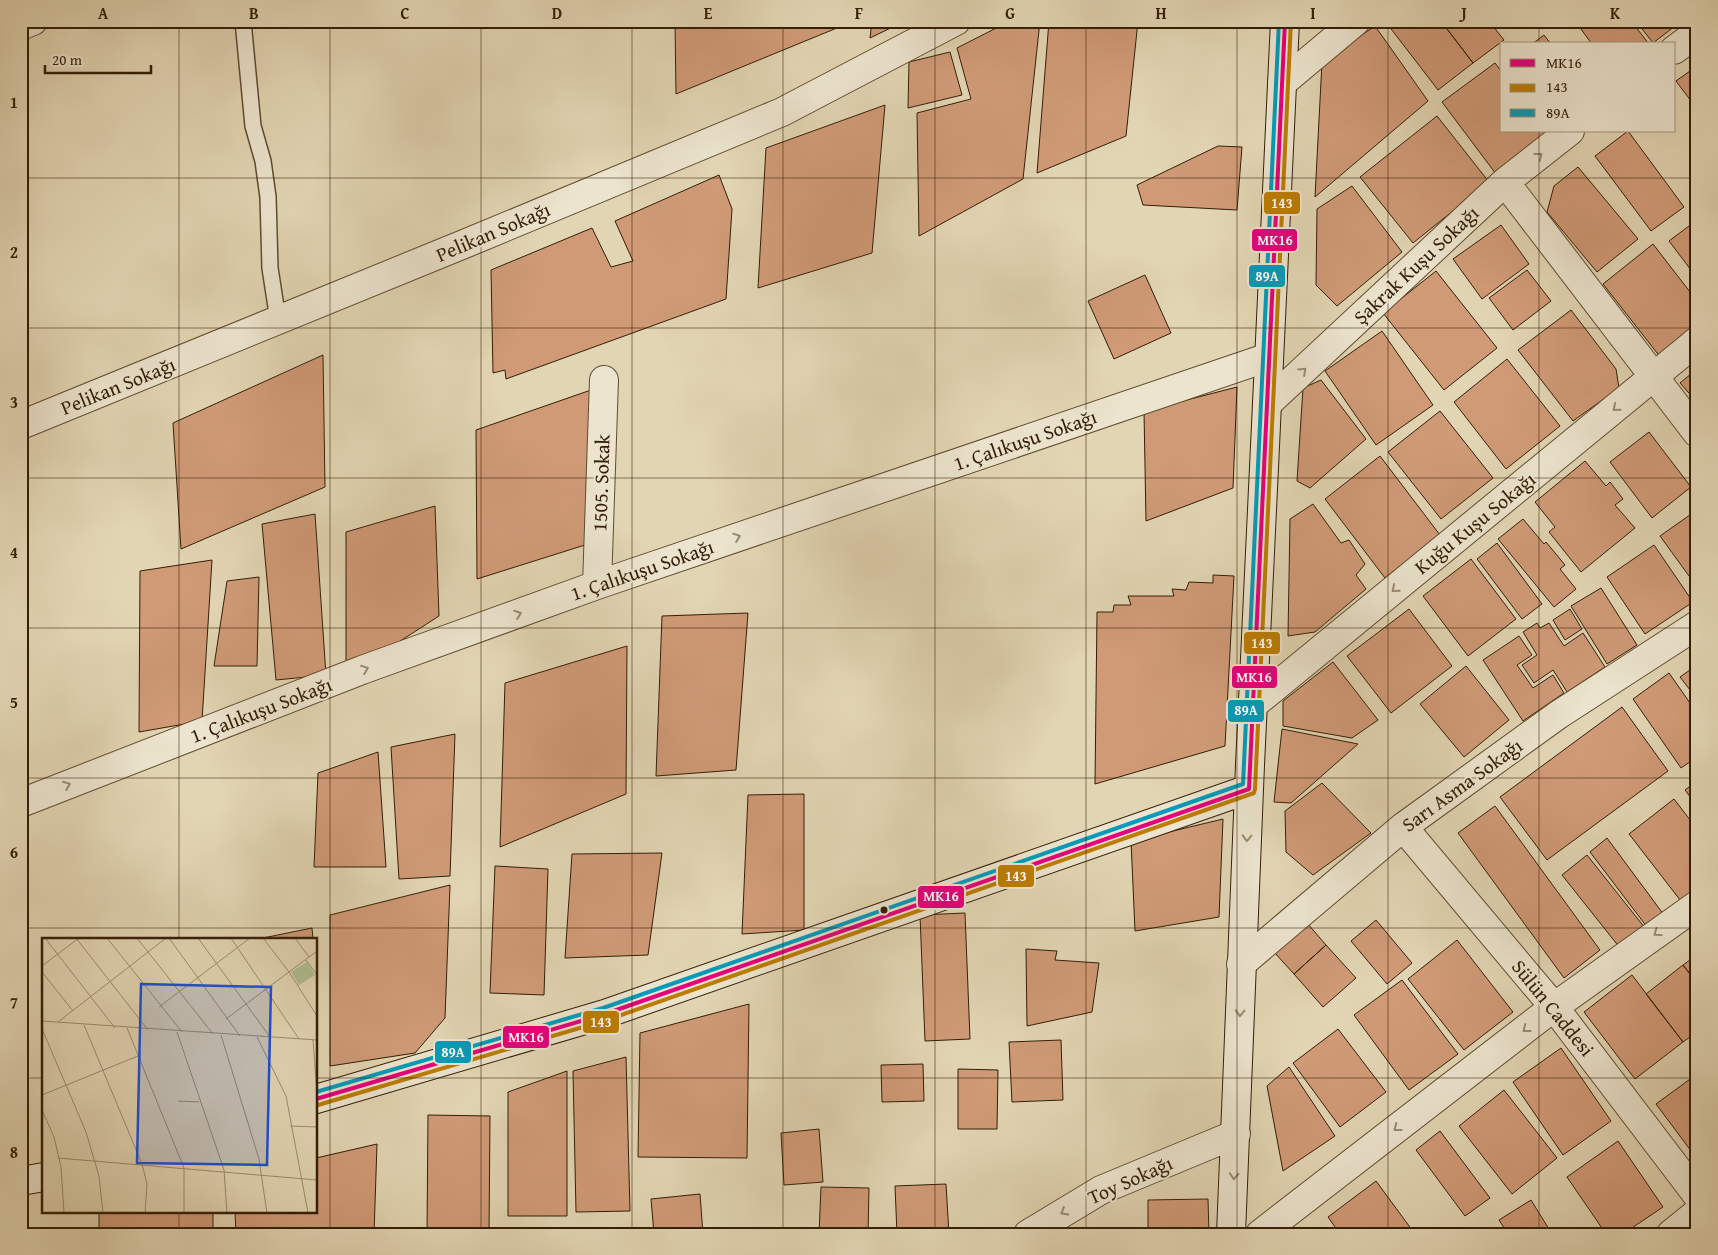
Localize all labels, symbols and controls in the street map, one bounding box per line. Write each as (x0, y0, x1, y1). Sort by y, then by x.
text: A (98, 1, 109, 25)
text: B (249, 1, 259, 25)
text: C (400, 1, 410, 25)
text: D (552, 1, 562, 25)
text: E (704, 1, 713, 25)
text: F (855, 1, 863, 25)
text: G (1005, 1, 1015, 25)
text: H (1155, 1, 1167, 25)
text: I (1310, 1, 1316, 25)
text: J (1458, 1, 1467, 25)
text: K (1610, 1, 1621, 25)
scale bar (45, 42, 151, 74)
legend (1500, 42, 1676, 132)
text: 20 m (52, 49, 83, 70)
text: MK16 (1546, 52, 1582, 73)
text: 143 (1546, 76, 1568, 97)
text: 1 (10, 90, 18, 114)
text: 89A (1546, 102, 1570, 123)
one-way arrow (1533, 153, 1542, 161)
line badge: 143 (1263, 191, 1301, 215)
text: 143 (1271, 193, 1293, 213)
street label: Pelikan Sokağı (431, 194, 555, 269)
street label: Şakrak Kuşu Sokağı (1346, 198, 1485, 331)
line badge: MK16 (1251, 228, 1298, 252)
text: MK16 (1257, 230, 1293, 250)
text: 2 (10, 240, 18, 264)
line badge: 89A (1248, 264, 1286, 288)
text: 89A (1255, 266, 1279, 286)
street label: Pelikan Sokağı (56, 349, 180, 422)
one-way arrow (1297, 368, 1306, 377)
text: 3 (10, 390, 18, 414)
street label: 1. Çalıkuşu Sokağı (949, 401, 1101, 478)
one-way arrow (1612, 403, 1621, 412)
street label: 1505. Sokak (584, 433, 617, 532)
street label: Kuğu Kuşu Sokağı (1408, 464, 1542, 581)
street label: 1. Çalıkuşu Sokağı (566, 531, 718, 608)
one-way arrow (732, 533, 741, 543)
text: 4 (10, 540, 18, 564)
one-way arrow (1392, 583, 1401, 591)
one-way arrow (513, 610, 521, 620)
line badge: 143 (1243, 631, 1281, 655)
text: 143 (1251, 633, 1273, 653)
one-way arrow (360, 665, 369, 675)
line badge: MK16 (1231, 665, 1278, 689)
text: MK16 (1236, 667, 1272, 687)
street label: 1. Çalıkuşu Sokağı (186, 669, 336, 750)
text: 5 (10, 690, 18, 714)
line badge: 89A (1227, 699, 1265, 723)
text: 89A (1234, 700, 1258, 720)
street label: Sarı Asma Sokağı (1395, 731, 1528, 838)
one-way arrow (62, 781, 71, 792)
one-way arrow (1242, 834, 1252, 842)
text: 6 (10, 840, 18, 864)
line badge: 143 (997, 864, 1035, 888)
text: 143 (1005, 866, 1027, 886)
line badge: MK16 (917, 885, 965, 909)
text: MK16 (923, 886, 959, 906)
unlabelled marker (879, 905, 889, 915)
one-way arrow (1653, 927, 1663, 936)
inset map (42, 938, 318, 1212)
street label: Sülün Caddesi (1505, 953, 1602, 1063)
text: 7 (10, 990, 18, 1014)
one-way arrow (1234, 1009, 1245, 1017)
line badge: 143 (582, 1010, 620, 1034)
text: 143 (590, 1012, 612, 1032)
one-way arrow (1523, 1023, 1532, 1031)
line badge: MK16 (502, 1025, 550, 1049)
text: MK16 (508, 1027, 544, 1047)
line badge: 89A (434, 1040, 472, 1064)
text: 89A (441, 1042, 465, 1062)
one-way arrow (1393, 1122, 1403, 1131)
text: 8 (10, 1140, 18, 1164)
street label: Toy Sokağı (1083, 1148, 1177, 1211)
one-way arrow (1228, 1172, 1239, 1180)
one-way arrow (1061, 1206, 1070, 1215)

